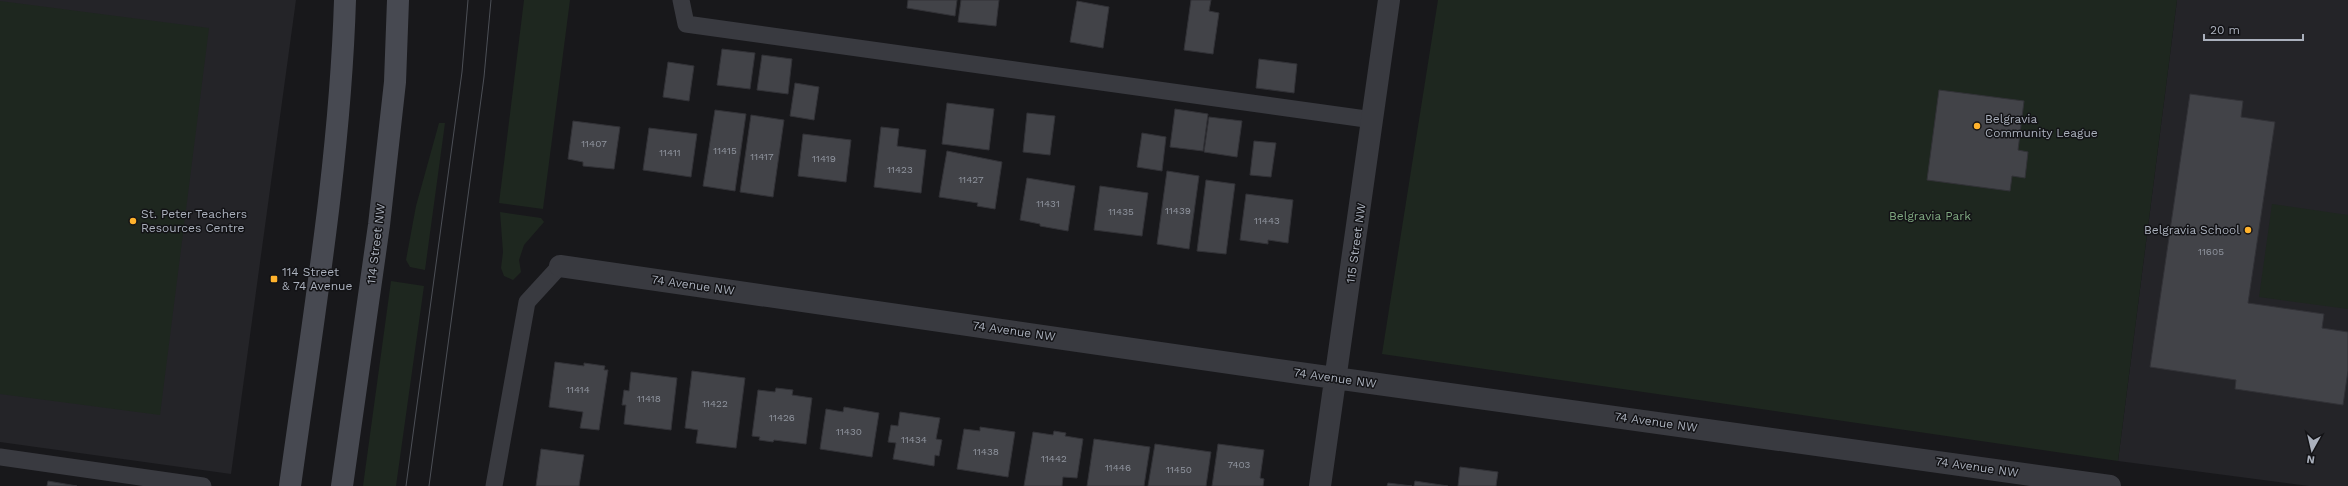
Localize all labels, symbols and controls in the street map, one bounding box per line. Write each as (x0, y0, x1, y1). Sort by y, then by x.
scale bar (2204, 16, 2303, 42)
text: 20 m (2210, 23, 2240, 37)
place label: Belgravia Community League (1985, 112, 2098, 140)
marker: Belgravia Community League (1972, 121, 1982, 131)
house number: 11407 (581, 138, 607, 149)
house number: 11415 (713, 145, 737, 156)
house number: 11411 (659, 147, 681, 158)
house number: 11417 (750, 151, 774, 162)
house number: 11419 (812, 153, 836, 164)
house number: 11423 (887, 164, 913, 175)
house number: 11427 (958, 174, 984, 185)
house number: 11431 (1036, 198, 1060, 209)
street label: 115 Street NW (1343, 201, 1369, 284)
street label: 114 Street NW (364, 202, 388, 285)
house number: 11439 (1165, 205, 1191, 216)
house number: 11435 (1108, 206, 1134, 217)
place label: St. Peter Teachers Resources Centre (141, 207, 247, 235)
park label: Belgravia Park (1889, 209, 1971, 223)
house number: 11443 (1254, 215, 1280, 226)
marker: St. Peter Teachers Resources Centre (128, 216, 138, 226)
place label: Belgravia School (2144, 223, 2240, 237)
marker: Belgravia School (2243, 225, 2253, 235)
house number: 11605 (2198, 246, 2224, 257)
place label: 114 Street & 74 Avenue (282, 265, 352, 293)
street label: 74 Avenue NW (651, 272, 736, 298)
marker: 114 Street & 74 Avenue (269, 274, 279, 284)
street label: 74 Avenue NW (972, 318, 1057, 344)
street label: 74 Avenue NW (1293, 365, 1378, 391)
house number: 11414 (566, 384, 590, 395)
house number: 11418 (637, 393, 661, 404)
house number: 11422 (702, 398, 728, 409)
street label: 74 Avenue NW (1614, 409, 1699, 435)
house number: 11426 (769, 412, 795, 423)
house number: 11430 (836, 426, 862, 437)
north arrow (2292, 430, 2332, 470)
house number: 11434 (901, 434, 927, 445)
house number: 11438 (973, 446, 999, 457)
text: N (2306, 452, 2316, 466)
house number: 11442 (1041, 453, 1067, 464)
street label: 74 Avenue NW (1935, 454, 2020, 480)
house number: 7403 (1228, 459, 1251, 470)
house number: 11446 (1105, 462, 1131, 473)
house number: 11450 (1166, 464, 1192, 475)

